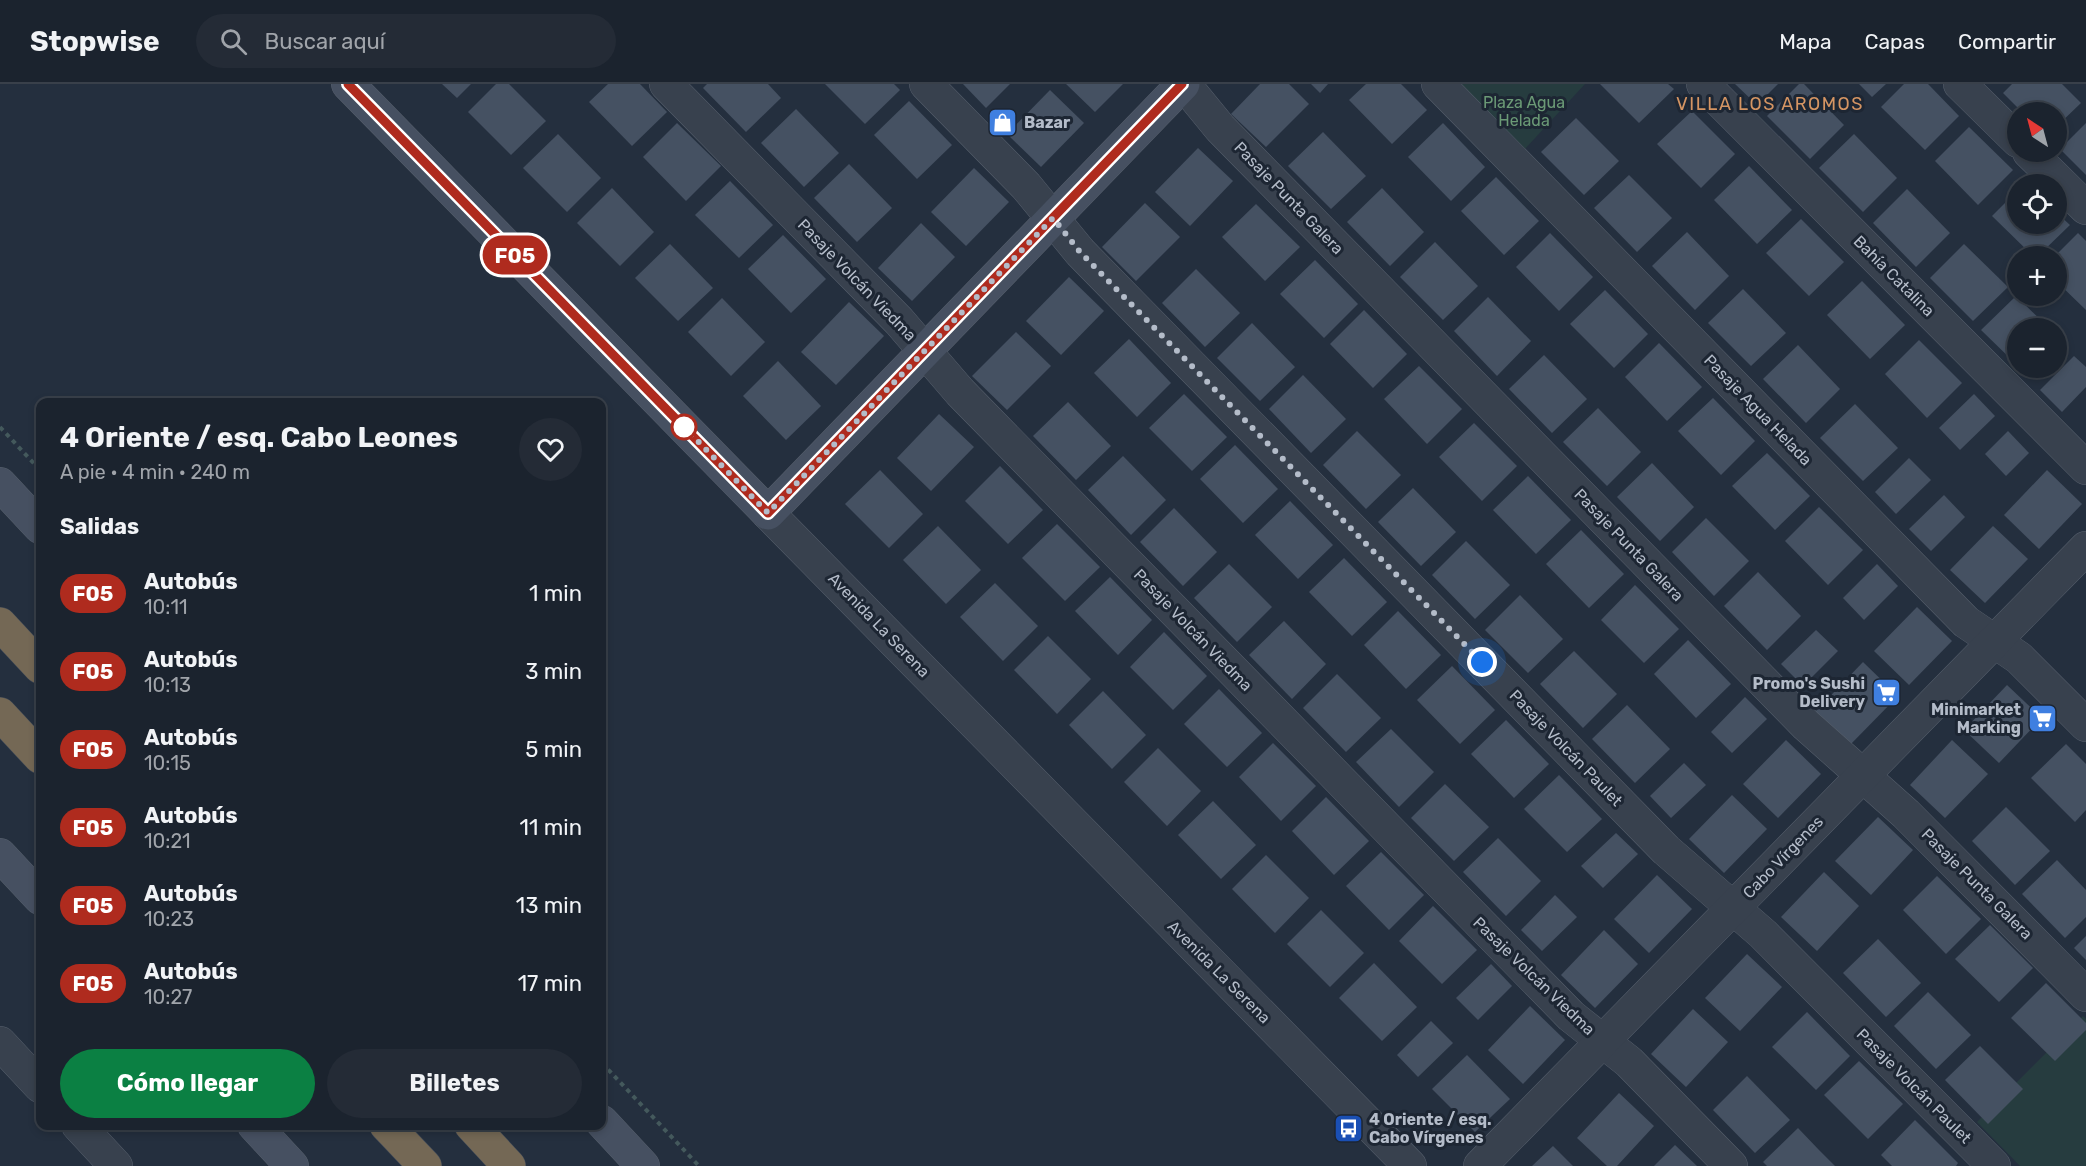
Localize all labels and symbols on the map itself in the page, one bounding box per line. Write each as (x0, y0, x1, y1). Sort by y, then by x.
park label: Plaza Agua Helada (1483, 93, 1565, 130)
district label: VILLA LOS AROMOS (1676, 93, 1864, 115)
north arrow (2007, 102, 2067, 162)
shop icon: Bazar (987, 106, 1019, 138)
place label: Bazar (1024, 113, 1071, 132)
street label: Pasaje Punta Galera (1230, 138, 1348, 258)
street label: Pasaje Volcán Viedma (794, 215, 920, 345)
street label: Bahía Catalina (1850, 232, 1938, 320)
line badge: F05 (480, 236, 550, 274)
street label: Pasaje Agua Helada (1700, 351, 1816, 469)
unlabelled marker (671, 414, 697, 440)
street label: Pasaje Punta Galera (1570, 485, 1688, 605)
street label: Pasaje Volcán Viedma (1130, 565, 1256, 695)
street label: Avenida La Serena (824, 569, 934, 681)
your location (1467, 647, 1497, 677)
place label: Promo's Sushi Delivery (1753, 674, 1865, 711)
supermarket icon: Promo's Sushi Delivery (1870, 676, 1902, 708)
street label: Pasaje Volcán Paulet (1506, 686, 1626, 810)
place label: Minimarket Marking (1931, 700, 2022, 737)
supermarket icon: Minimarket Marking (2026, 702, 2058, 734)
street label: Cabo Vírgenes (1739, 812, 1827, 902)
street label: Pasaje Punta Galera (1918, 825, 2036, 943)
street label: Pasaje Volcán Viedma (1469, 913, 1599, 1039)
street label: Avenida La Serena (1164, 917, 1274, 1027)
street label: Pasaje Volcán Paulet (1853, 1025, 1975, 1147)
place label: 4 Oriente / esq. Cabo Vírgenes (1369, 1110, 1492, 1147)
bus stop icon: 4 Oriente / esq. Cabo Vírgenes (1332, 1112, 1364, 1144)

